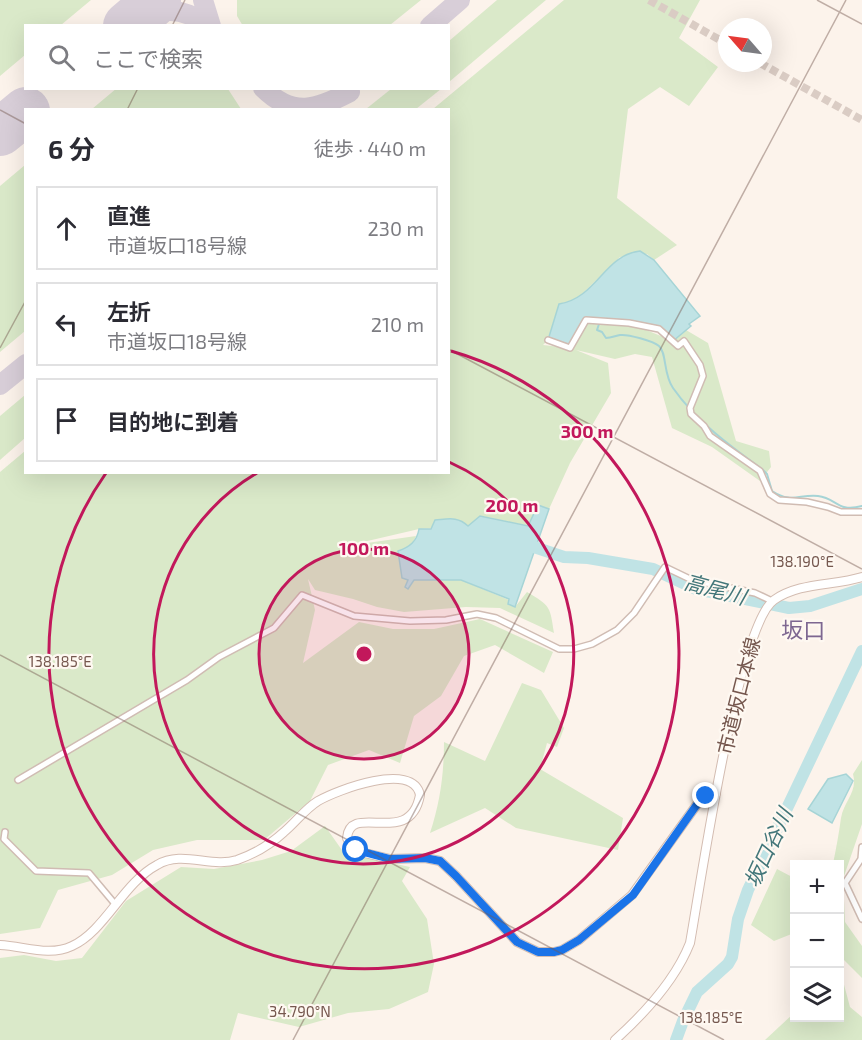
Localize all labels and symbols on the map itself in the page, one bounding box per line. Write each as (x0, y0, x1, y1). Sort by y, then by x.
north arrow (718, 18, 772, 72)
text: 300 m (561, 420, 613, 442)
text: 200 m (486, 494, 538, 516)
text: 100 m (339, 537, 389, 559)
text: 138.190°E (770, 552, 834, 570)
water label: 高尾川 (682, 568, 751, 609)
district label: 坂口 (781, 616, 825, 642)
street label: 市道坂口本線 (712, 635, 764, 757)
centre of rings (354, 644, 374, 664)
text: 138.185°E (28, 652, 92, 670)
route end (692, 782, 718, 808)
water label: 坂口谷川 (739, 802, 798, 891)
route start (342, 836, 368, 862)
text: 34.790°N (269, 1002, 331, 1020)
text: 138.185°E (679, 1008, 743, 1026)

